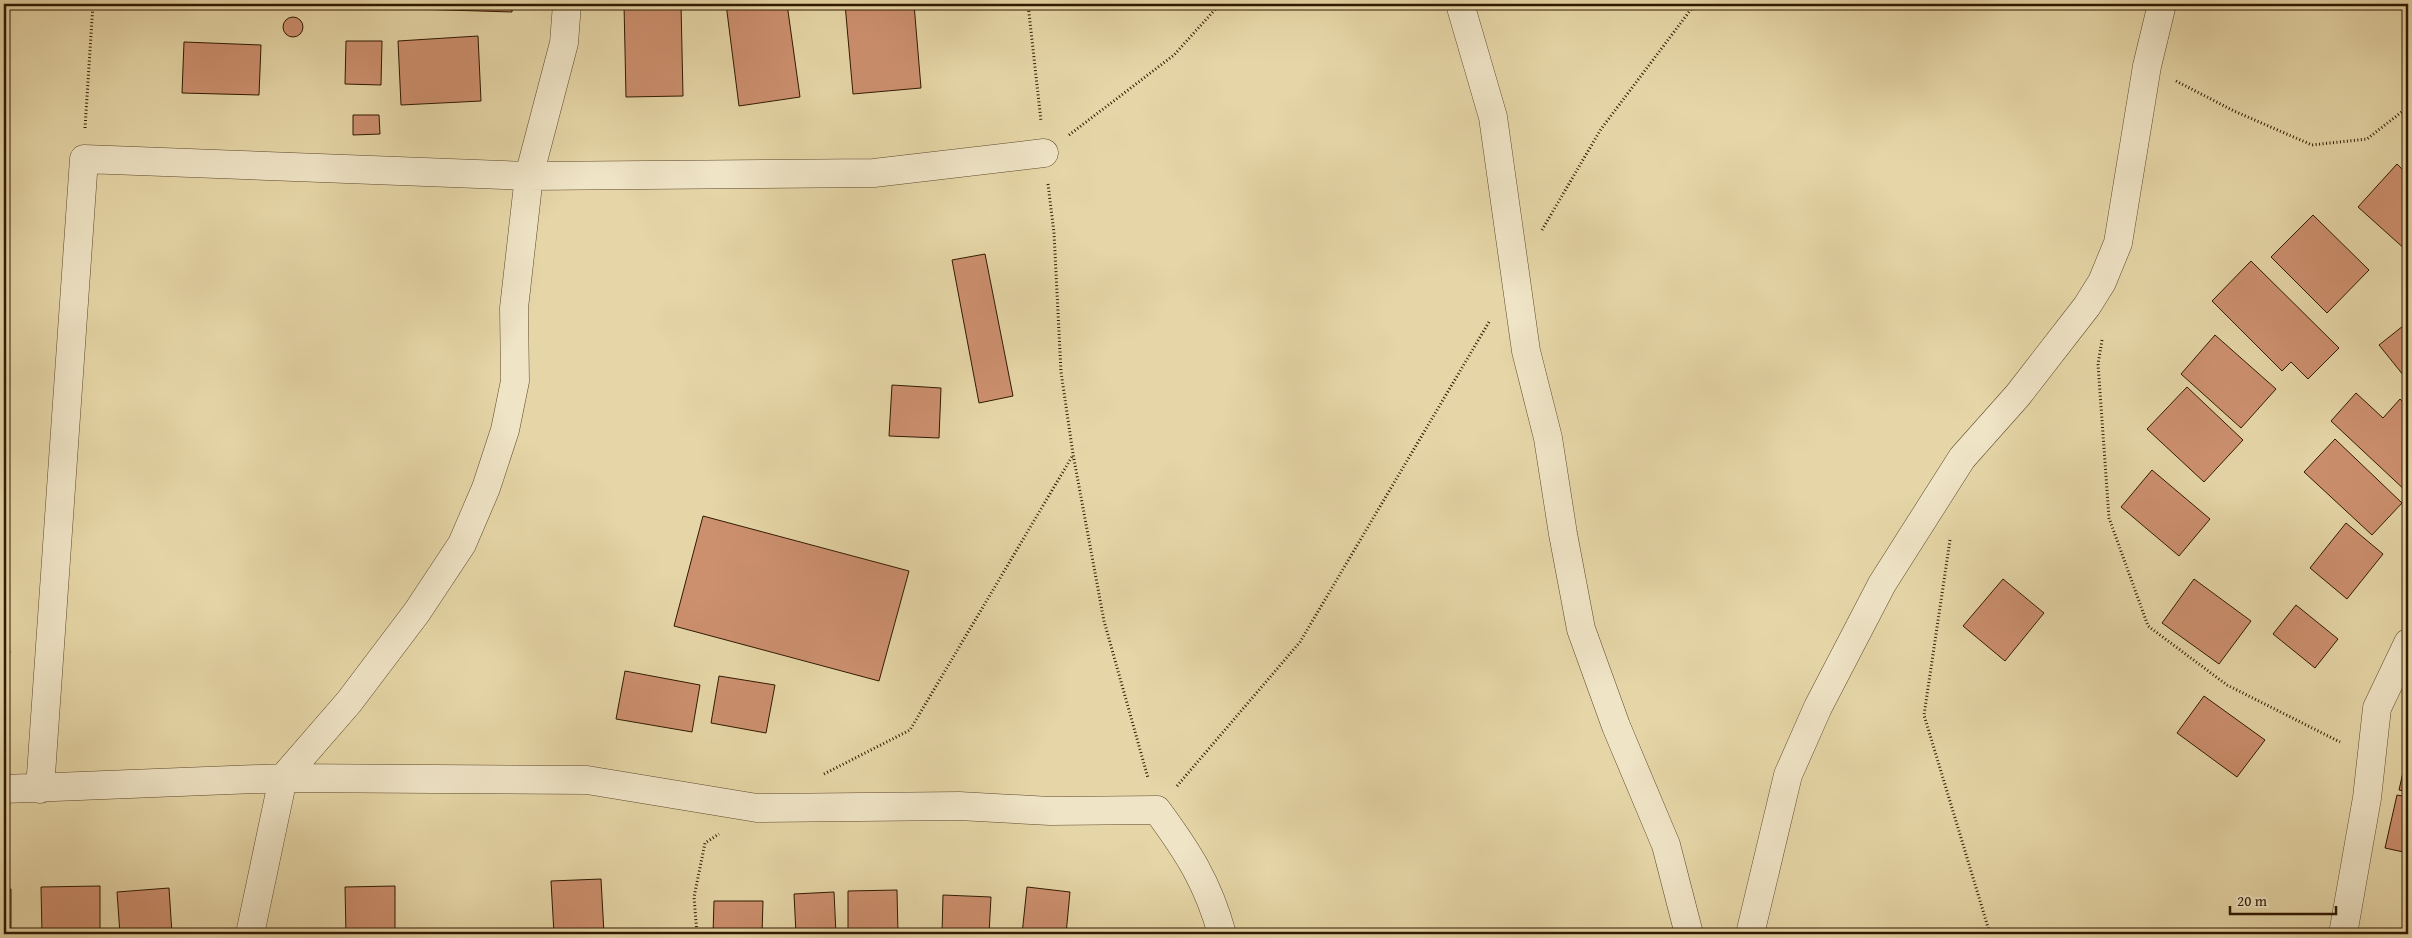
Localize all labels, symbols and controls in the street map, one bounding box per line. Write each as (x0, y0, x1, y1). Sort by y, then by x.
scale bar (2230, 883, 2336, 915)
text: 20 m (2237, 890, 2268, 911)

